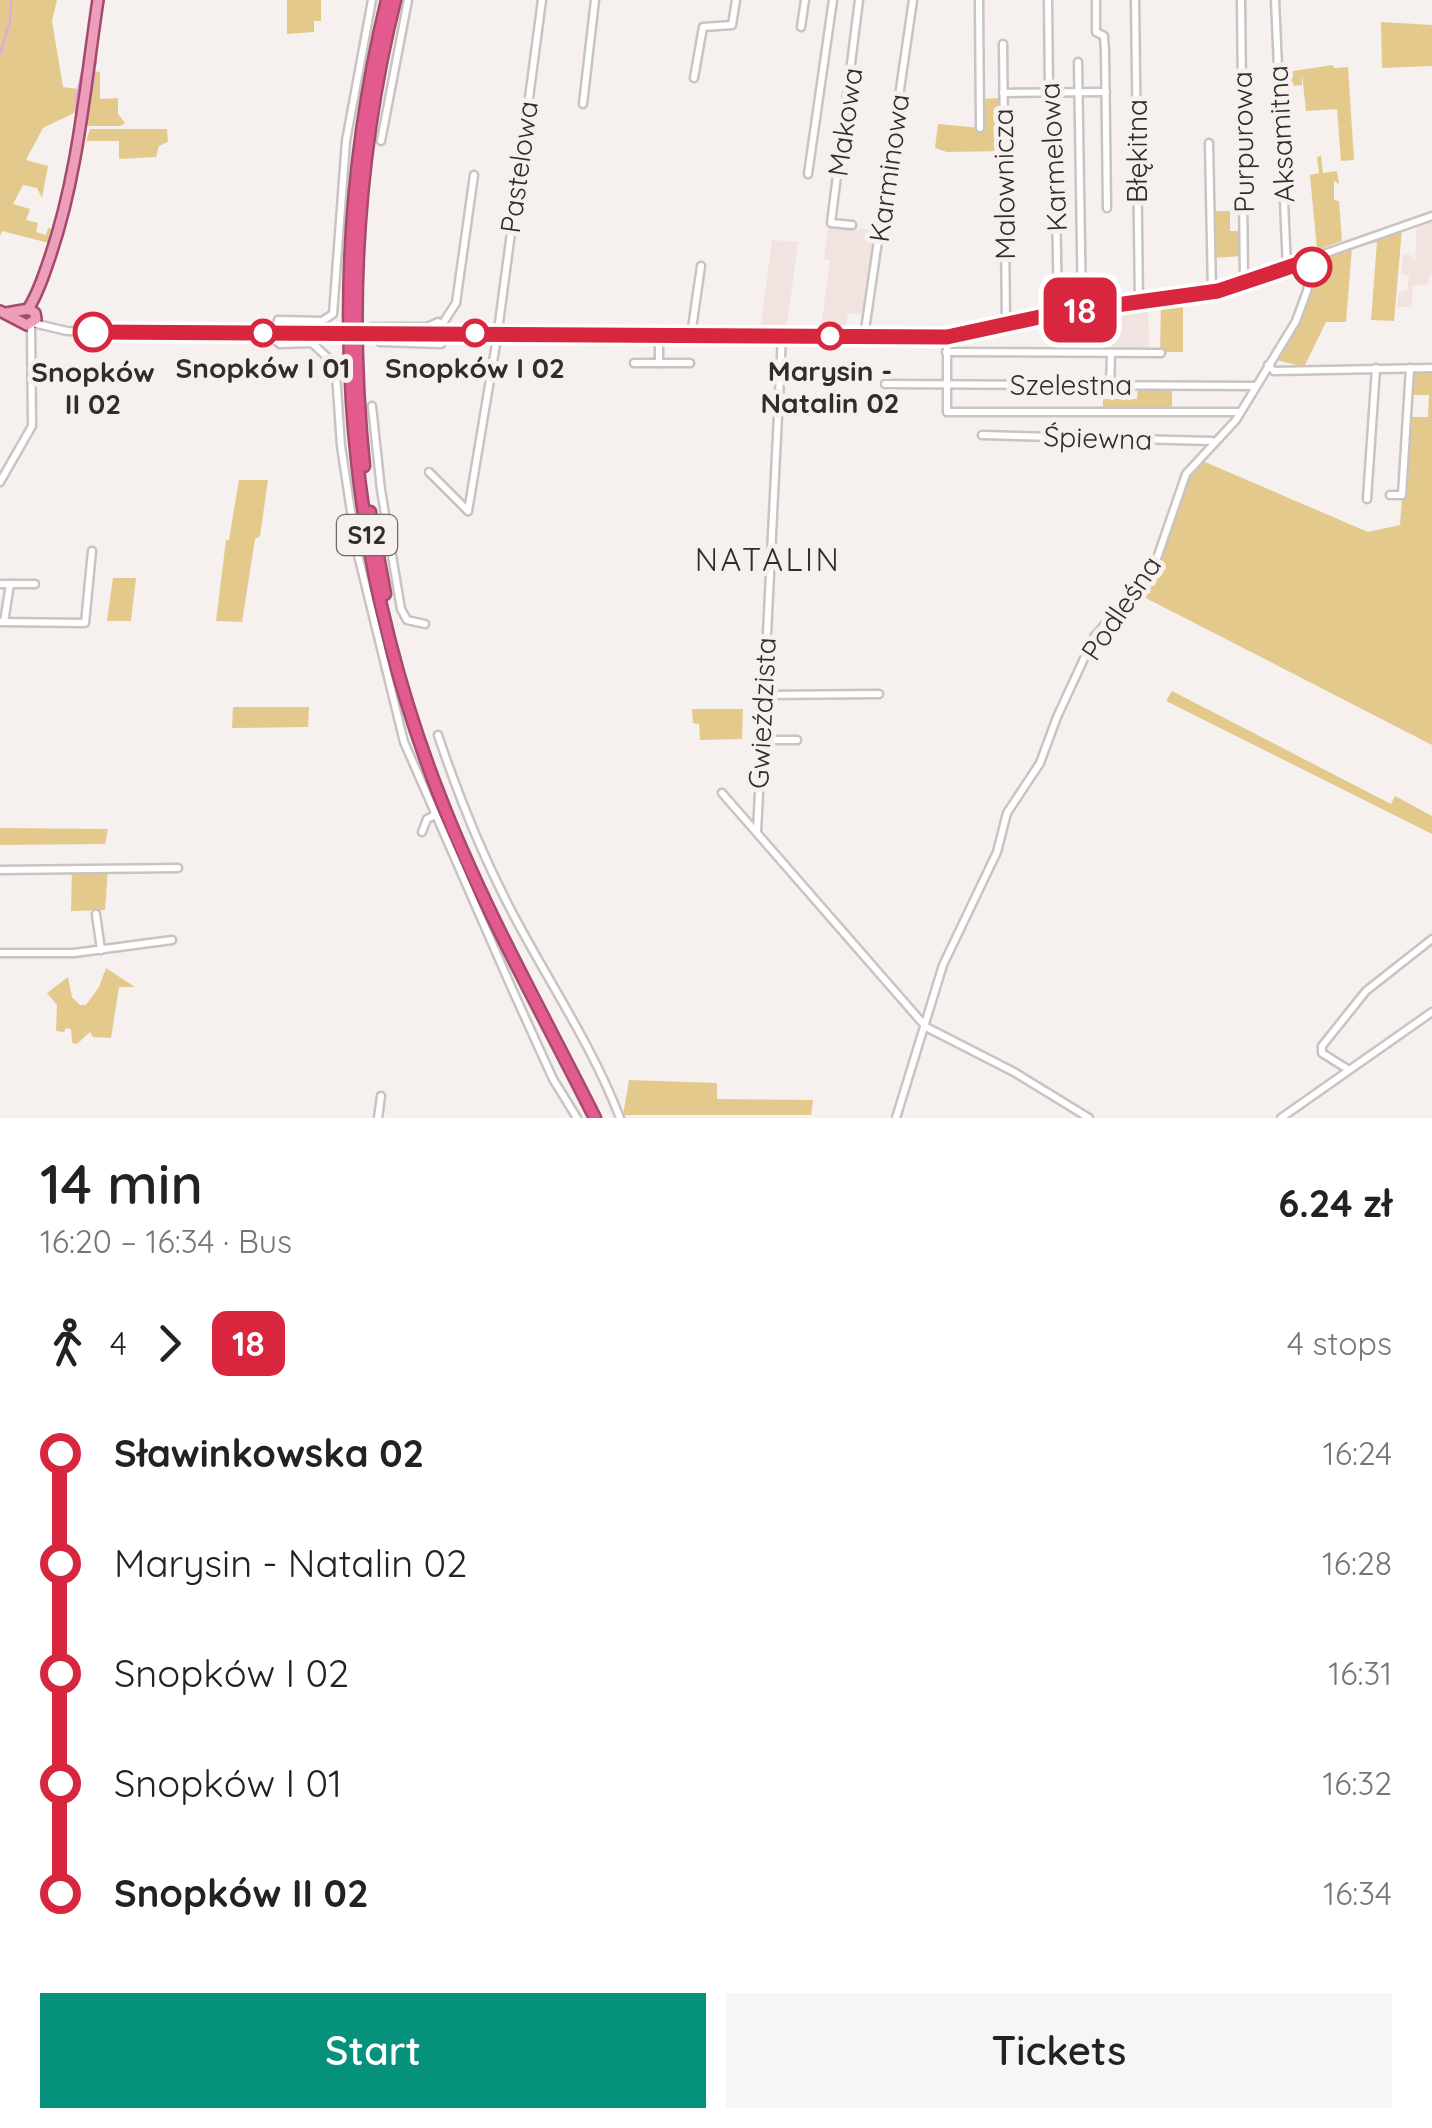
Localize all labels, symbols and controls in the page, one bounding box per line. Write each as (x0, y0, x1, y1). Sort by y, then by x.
street label: Aksamitna (1259, 64, 1302, 204)
street label: Makowa (820, 65, 869, 179)
street label: Purpurowa (1224, 71, 1261, 213)
street label: Karmelowa (1031, 82, 1074, 232)
street label: Karminowa (861, 92, 916, 244)
street label: Pastelowa (492, 99, 545, 235)
street label: Błękitna (1119, 99, 1154, 203)
street label: Malownicza (985, 108, 1022, 260)
unlabelled marker (1293, 248, 1331, 286)
line badge: 18 (1035, 278, 1125, 342)
text: 18 (1064, 288, 1096, 332)
marker: Snopków II 02 (74, 313, 112, 351)
marker: Snopków I 01 (250, 320, 276, 346)
marker: Snopków I 02 (462, 320, 488, 346)
marker: Marysin - Natalin 02 (817, 323, 843, 349)
place label: Snopków I 01 (176, 350, 350, 385)
place label: Snopków I 02 (385, 350, 565, 385)
place label: Marysin - Natalin 02 (760, 353, 900, 420)
place label: Snopków II 02 (31, 354, 155, 421)
street label: Szelestna (1010, 367, 1132, 402)
street label: Śpiewna (1043, 418, 1153, 457)
road number: S12 (337, 515, 397, 555)
district label: NATALIN (695, 539, 841, 579)
street label: Podleśna (1073, 549, 1168, 667)
street label: Gwieździsta (740, 636, 783, 790)
text: 14 min (40, 1149, 203, 1218)
text: 6.24 zł (1278, 1179, 1392, 1227)
text: 16:20 – 16:34 · Bus (40, 1221, 292, 1261)
icon: walk (40, 1316, 95, 1371)
icon: forward (142, 1316, 197, 1371)
text: 18 (232, 1321, 265, 1365)
text: 4 (110, 1323, 127, 1363)
text: 4 stops (1287, 1323, 1392, 1363)
text: Sławinkowska 02 (114, 1429, 424, 1477)
text: 16:24 (1323, 1433, 1392, 1473)
text: Marysin - Natalin 02 (114, 1539, 467, 1587)
text: 16:28 (1322, 1543, 1392, 1583)
text: Snopków I 02 (114, 1649, 349, 1697)
text: 16:31 (1328, 1653, 1392, 1693)
text: Snopków I 01 (114, 1759, 342, 1807)
text: 16:32 (1322, 1763, 1392, 1803)
text: Snopków II 02 (114, 1869, 369, 1917)
text: 16:34 (1323, 1873, 1392, 1913)
button: Start (40, 1993, 706, 2108)
button: Tickets (726, 1993, 1392, 2108)

